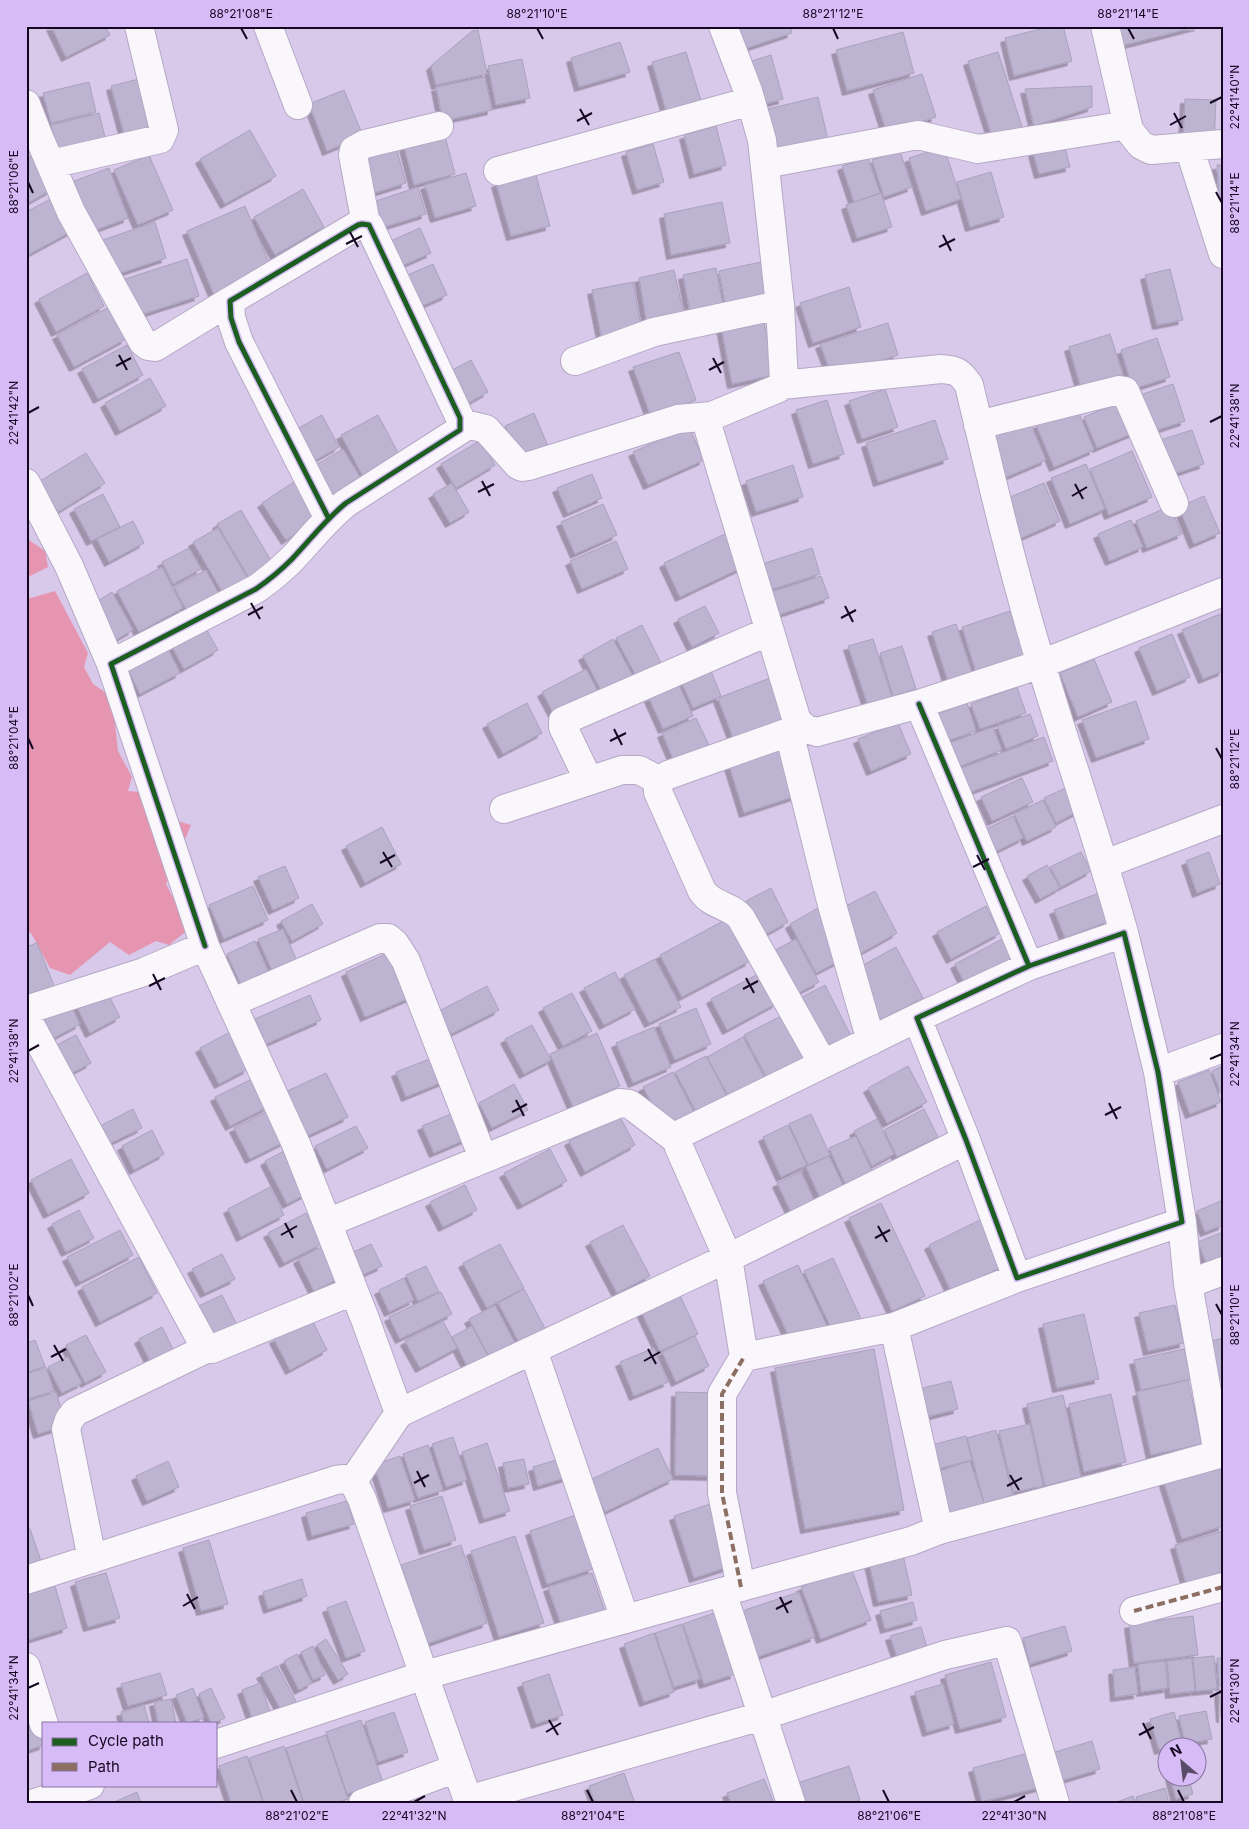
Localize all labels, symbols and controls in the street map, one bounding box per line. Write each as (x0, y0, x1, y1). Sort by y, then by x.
text: 88°21'08"E (209, 6, 273, 21)
text: 88°21'10"E (506, 6, 568, 21)
text: 88°21'12"E (803, 6, 863, 21)
text: 88°21'14"E (1097, 6, 1159, 21)
text: 22°41'40"N (1227, 65, 1242, 129)
text: 88°21'06"E (6, 150, 21, 214)
text: 88°21'14"E (1227, 172, 1242, 234)
text: 22°41'42"N (6, 381, 21, 445)
text: 22°41'38"N (1227, 383, 1242, 449)
text: 88°21'04"E (6, 706, 21, 770)
text: 88°21'12"E (1227, 729, 1242, 789)
text: 22°41'38"N (6, 1018, 21, 1084)
text: 22°41'34"N (1227, 1021, 1242, 1087)
text: 88°21'02"E (6, 1263, 21, 1327)
text: 88°21'10"E (1227, 1284, 1242, 1346)
text: 22°41'34"N (6, 1655, 21, 1721)
text: 22°41'30"N (1227, 1658, 1242, 1724)
legend (42, 1722, 218, 1786)
text: Cycle path (88, 1731, 164, 1750)
north arrow (1156, 1736, 1206, 1786)
text: N (1167, 1740, 1184, 1760)
text: Path (88, 1757, 120, 1776)
text: 88°21'02"E (265, 1808, 329, 1823)
text: 22°41'32"N (382, 1808, 446, 1823)
text: 88°21'04"E (561, 1808, 625, 1823)
text: 88°21'06"E (857, 1808, 921, 1823)
text: 22°41'30"N (981, 1808, 1047, 1823)
text: 88°21'08"E (1152, 1808, 1216, 1823)

